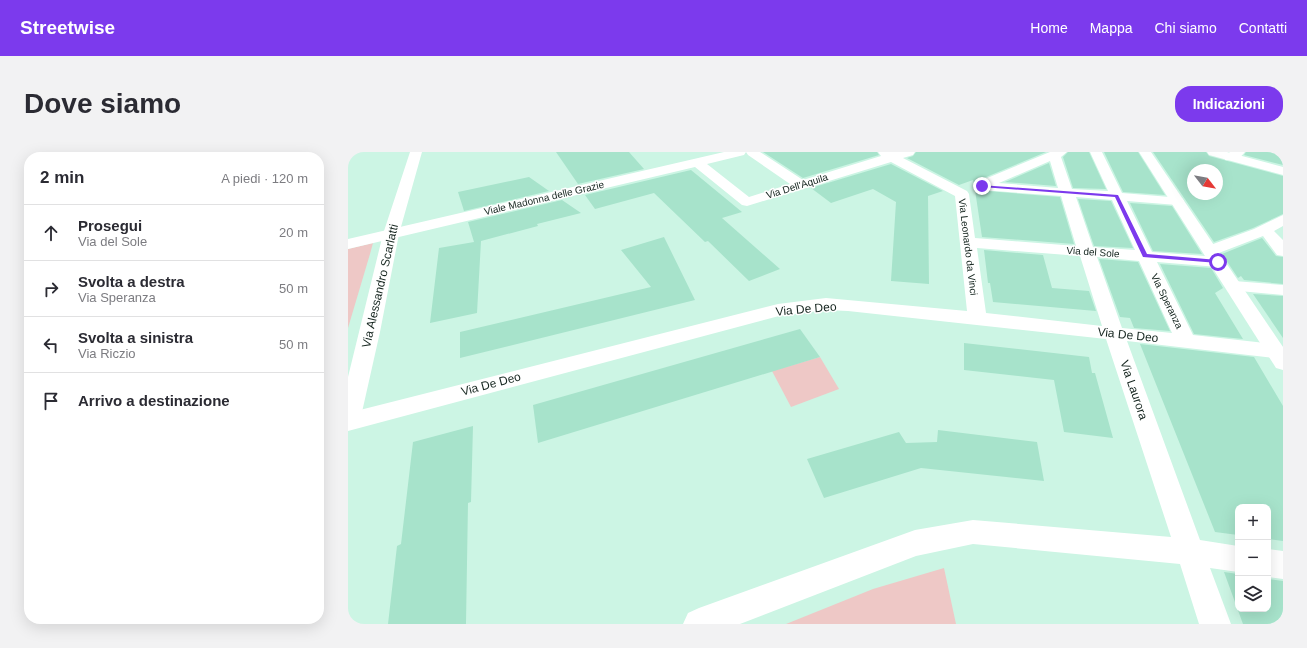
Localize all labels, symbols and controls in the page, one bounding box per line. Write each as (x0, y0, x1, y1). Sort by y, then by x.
text: Streetwise (20, 17, 115, 38)
text: Home (1030, 20, 1068, 36)
text: Mappa (1090, 20, 1133, 36)
text: Chi siamo (1155, 20, 1217, 36)
text: Contatti (1239, 20, 1287, 36)
button: Indicazioni (1175, 86, 1283, 122)
text: Dove siamo (24, 88, 181, 119)
north arrow (1187, 164, 1223, 200)
text: 2 min (40, 168, 84, 187)
text: A piedi · 120 m (221, 171, 308, 186)
street label: Via Dell'Aquila (765, 171, 830, 201)
route end (973, 177, 991, 195)
street label: Viale Madonna delle Grazie (483, 179, 605, 217)
street label: Via Leonardo da Vinci (957, 198, 979, 296)
text: Prosegui (78, 217, 142, 234)
icon: ahead (40, 222, 62, 244)
street label: Via Alessandro Scarlatti (359, 223, 401, 349)
text: 20 m (279, 225, 308, 240)
text: Via del Sole (78, 234, 147, 249)
street label: Via del Sole (1066, 245, 1120, 259)
route start (1209, 253, 1227, 271)
street label: Via Speranza (1149, 272, 1185, 331)
text: Svolta a destra (78, 273, 185, 290)
icon: right (40, 278, 62, 300)
text: 50 m (279, 281, 308, 296)
text: Via Speranza (78, 290, 156, 305)
street label: Via De Deo (775, 299, 837, 319)
street label: Via De Deo (1097, 325, 1159, 345)
text: Svolta a sinistra (78, 329, 193, 346)
icon: left (40, 334, 62, 356)
text: 50 m (279, 337, 308, 352)
text: Via Riczio (78, 346, 136, 361)
street label: Via Laurora (1117, 358, 1151, 422)
street label: Via De Deo (460, 369, 523, 399)
icon: arrive (40, 390, 62, 412)
text: Arrivo a destinazione (78, 392, 230, 409)
map controls (1235, 504, 1271, 612)
button: + (1235, 504, 1271, 540)
button: − (1235, 540, 1271, 576)
button: layers (1235, 576, 1271, 612)

